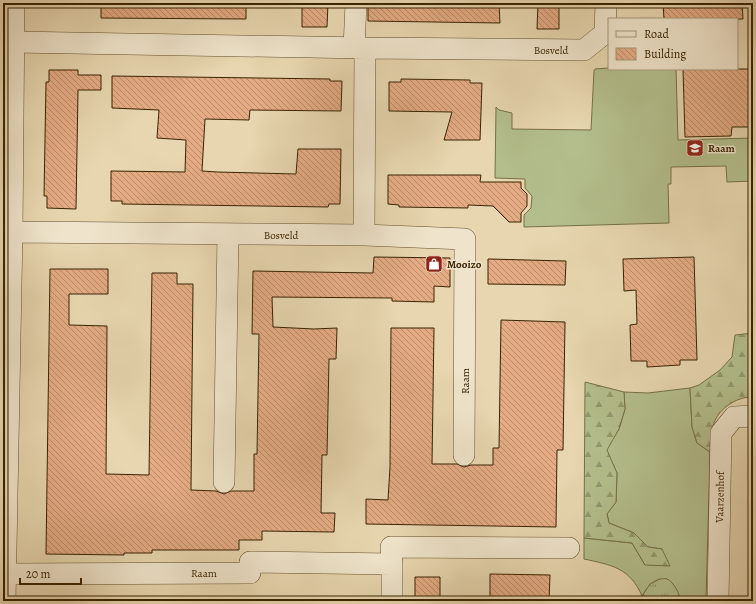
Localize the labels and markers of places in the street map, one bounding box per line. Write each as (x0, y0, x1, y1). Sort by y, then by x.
school or university icon: Raam (685, 138, 705, 158)
place label: Raam (708, 141, 735, 156)
shop icon: Mooizo (424, 254, 444, 274)
place label: Mooizo (447, 257, 482, 272)

